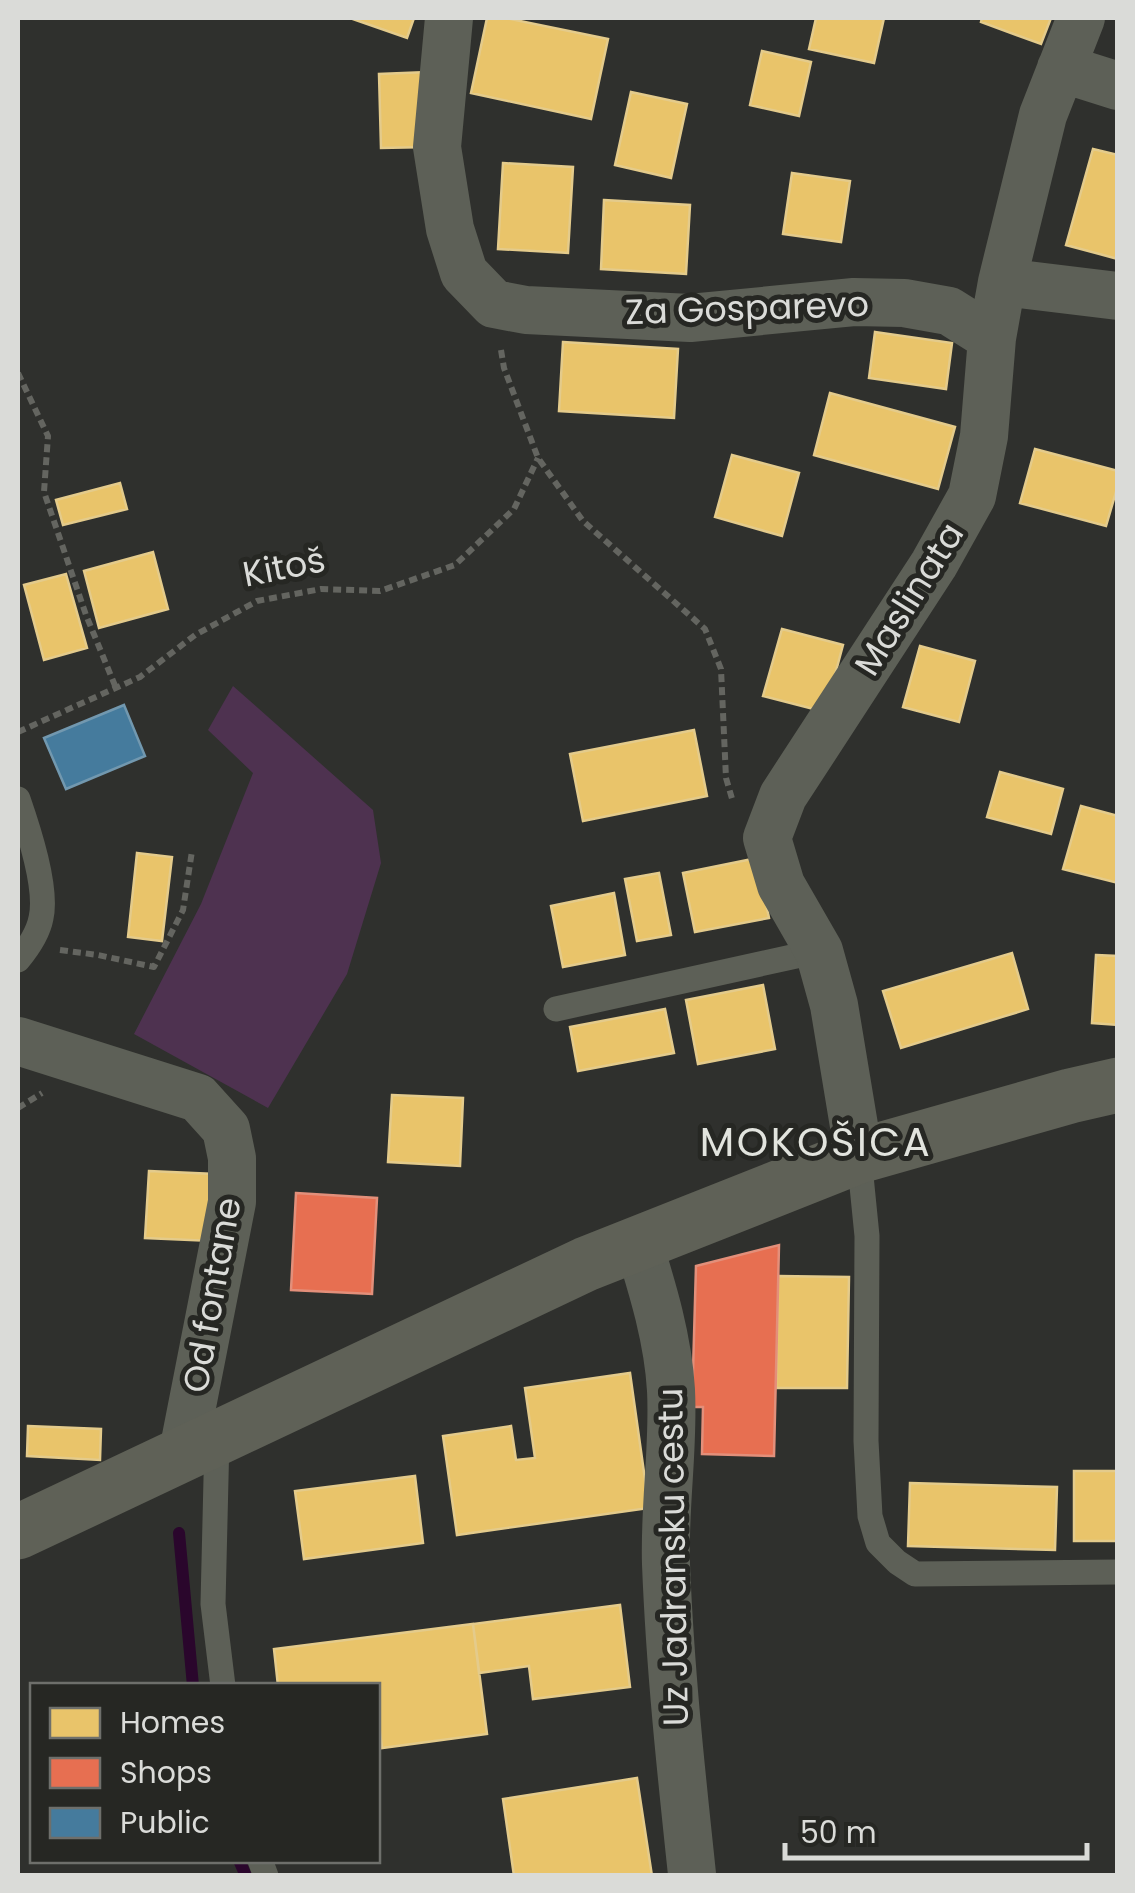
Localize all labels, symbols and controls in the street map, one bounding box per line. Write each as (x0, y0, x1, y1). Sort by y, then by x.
street label: Za Gosparevo (624, 279, 870, 336)
street label: Maslinata (842, 513, 975, 685)
street label: Kitoš (238, 535, 329, 598)
district label: MOKOŠICA (700, 1114, 932, 1170)
street label: Od fontane (170, 1193, 253, 1396)
street label: Uz Jadransku cestu (645, 1387, 700, 1727)
legend (30, 1683, 380, 1863)
text: Homes (120, 1701, 225, 1744)
text: Shops (120, 1751, 212, 1794)
scale bar (785, 1798, 1088, 1860)
text: Public (120, 1801, 210, 1844)
text: 50 m (800, 1811, 877, 1854)

